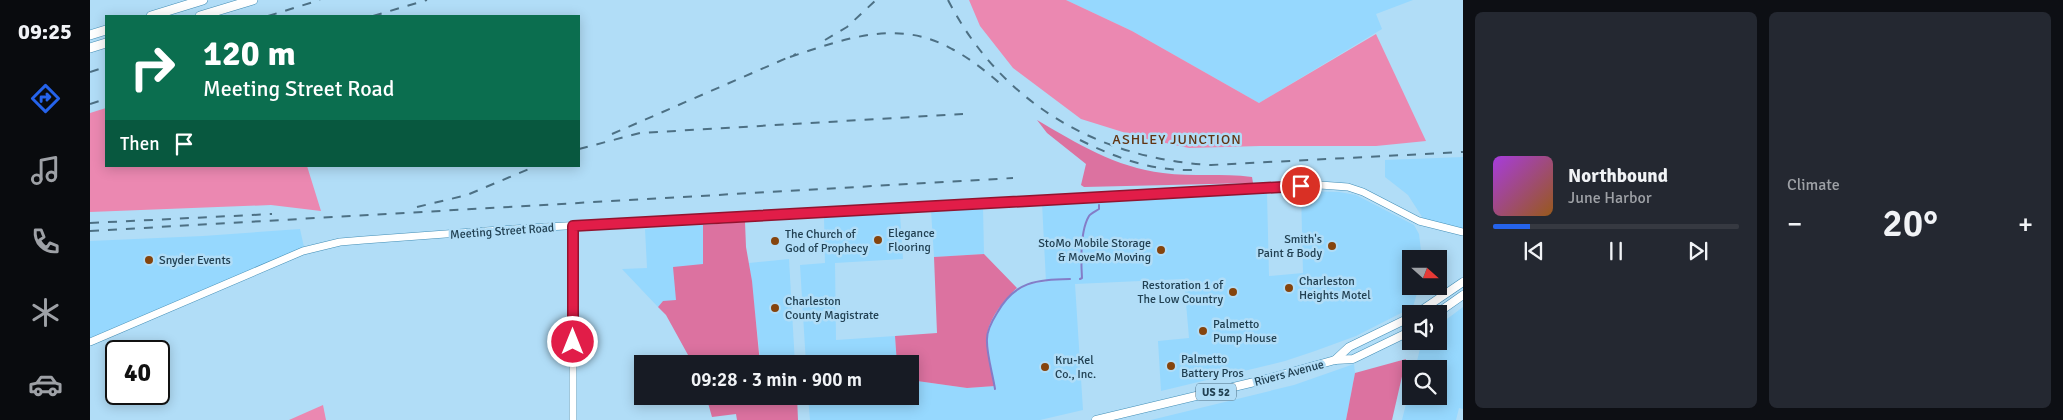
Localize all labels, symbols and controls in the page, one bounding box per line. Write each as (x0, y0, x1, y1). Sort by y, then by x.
text: 09:25 (18, 18, 72, 45)
text: 120 m (203, 32, 296, 75)
icon: right (120, 35, 185, 100)
text: Meeting Street Road (203, 75, 394, 102)
icon: directions (28, 81, 63, 116)
icon: arrive (170, 130, 198, 158)
district label: ASHLEY JUNCTION (1112, 131, 1242, 148)
text: Then (120, 132, 160, 156)
icon: music (28, 153, 63, 188)
text: Northbound (1568, 164, 1668, 188)
pin (1280, 165, 1322, 207)
icon: arrive (1287, 172, 1315, 200)
text: Climate (1787, 175, 1840, 195)
text: June Harbor (1568, 188, 1652, 208)
text: 20° (1882, 200, 1938, 247)
text: − (1787, 207, 1802, 241)
text: + (2018, 207, 2033, 241)
street label: Meeting Street Road (449, 220, 555, 243)
icon: phone (28, 224, 63, 259)
place label: Elegance Flooring (888, 226, 935, 255)
place label: The Church of God of Prophecy (785, 227, 868, 256)
place label: Smith's Paint & Body (1257, 232, 1322, 261)
marker: Elegance Flooring (872, 234, 884, 246)
marker: The Church of God of Prophecy (769, 235, 781, 247)
place label: StoMo Mobile Storage & MoveMo Moving (1038, 236, 1151, 265)
icon: previous (1520, 237, 1548, 265)
icon: pause (1602, 237, 1630, 265)
icon: next (1684, 237, 1712, 265)
marker: Smith's Paint & Body (1326, 240, 1338, 252)
marker: StoMo Mobile Storage & MoveMo Moving (1155, 244, 1167, 256)
north arrow (1402, 250, 1448, 295)
map controls (1402, 250, 1447, 405)
place label: Snyder Events (159, 253, 231, 268)
marker: Snyder Events (143, 254, 155, 266)
place label: Charleston Heights Motel (1299, 274, 1371, 303)
place label: Restoration 1 of The Low Country (1137, 278, 1224, 307)
marker: Charleston Heights Motel (1283, 282, 1295, 294)
marker: Restoration 1 of The Low Country (1227, 286, 1239, 298)
place label: Charleston County Magistrate (785, 294, 879, 323)
icon: climate (28, 295, 63, 330)
marker: Charleston County Magistrate (769, 302, 781, 314)
button: sound (1402, 305, 1447, 350)
position arrow (546, 315, 598, 367)
place label: Palmetto Pump House (1213, 317, 1277, 346)
marker: Palmetto Pump House (1197, 325, 1209, 337)
speed limit sign: 40 (105, 340, 170, 405)
place label: Palmetto Battery Pros (1181, 352, 1244, 381)
place label: Kru-Kel Co., Inc. (1055, 353, 1096, 382)
street label: Rivers Avenue (1253, 357, 1326, 390)
marker: Palmetto Battery Pros (1165, 360, 1177, 372)
button: search (1402, 360, 1447, 405)
marker: Kru-Kel Co., Inc. (1039, 361, 1051, 373)
icon: car (28, 367, 63, 402)
text: 09:28 · 3 min · 900 m (691, 368, 862, 392)
road number: US 52 (1196, 384, 1236, 401)

